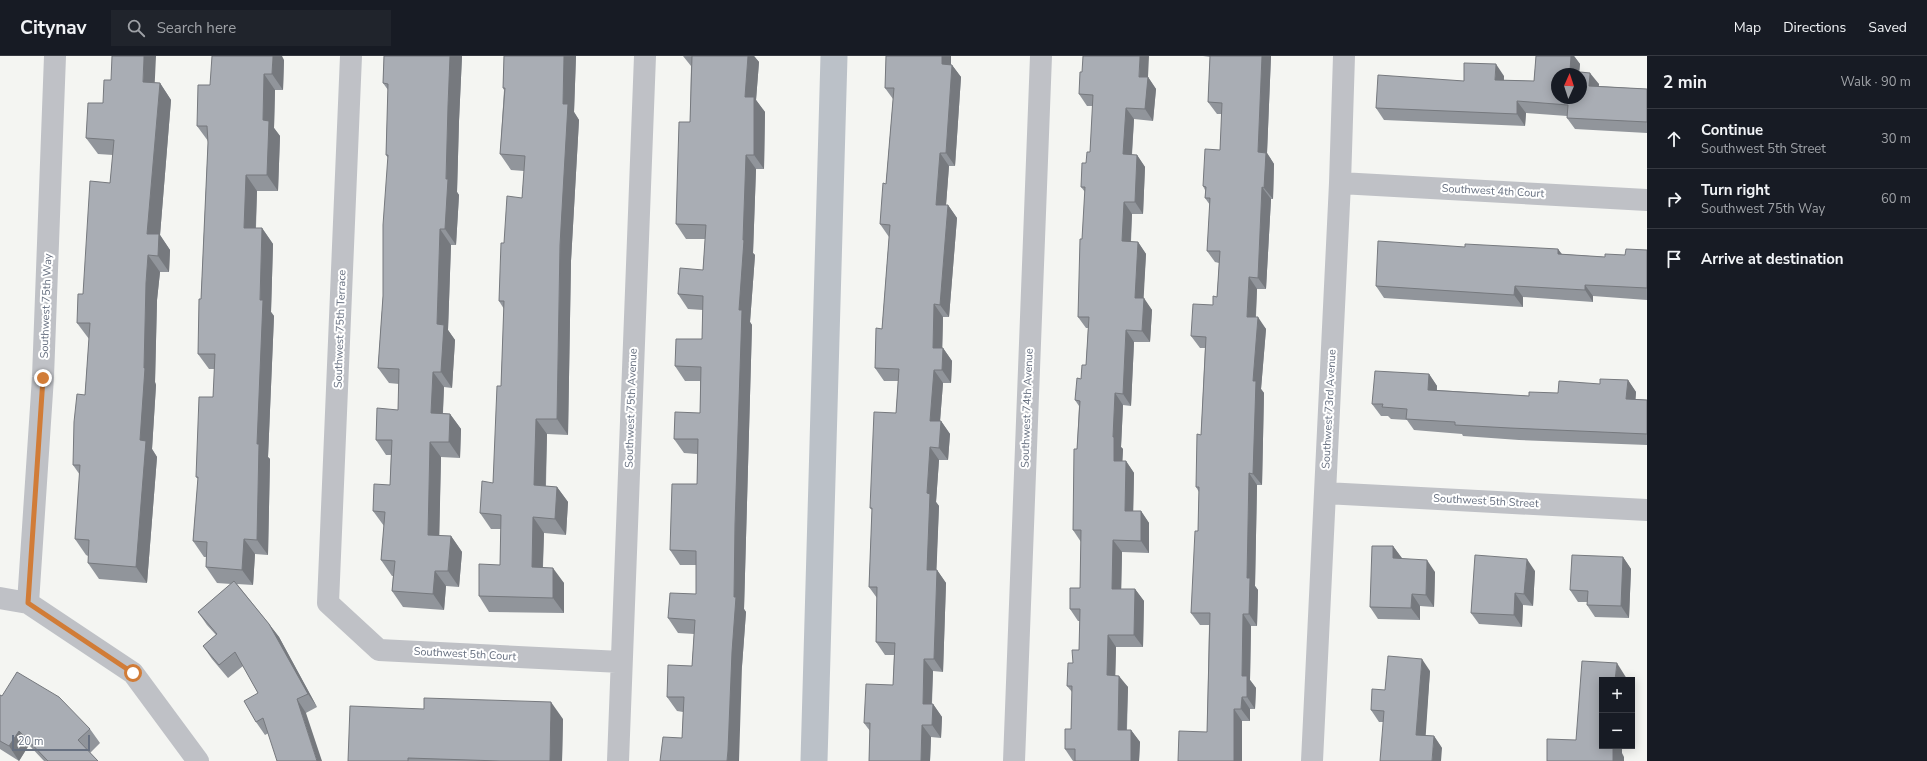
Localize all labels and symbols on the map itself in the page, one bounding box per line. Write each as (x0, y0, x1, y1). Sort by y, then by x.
north arrow (1551, 68, 1587, 104)
street label: Southwest 4th Court (1441, 181, 1545, 201)
street label: Southwest 75th Way (37, 253, 55, 359)
street label: Southwest 75th Terrace (330, 269, 350, 388)
street label: Southwest 75th Avenue (621, 348, 641, 468)
street label: Southwest 74th Avenue (1017, 348, 1037, 468)
street label: Southwest 73rd Avenue (1318, 349, 1340, 469)
route end (34, 369, 52, 387)
street label: Southwest 5th Street (1433, 491, 1539, 511)
street label: Southwest 5th Court (413, 644, 517, 664)
route start (124, 664, 142, 682)
scale bar (12, 733, 90, 752)

